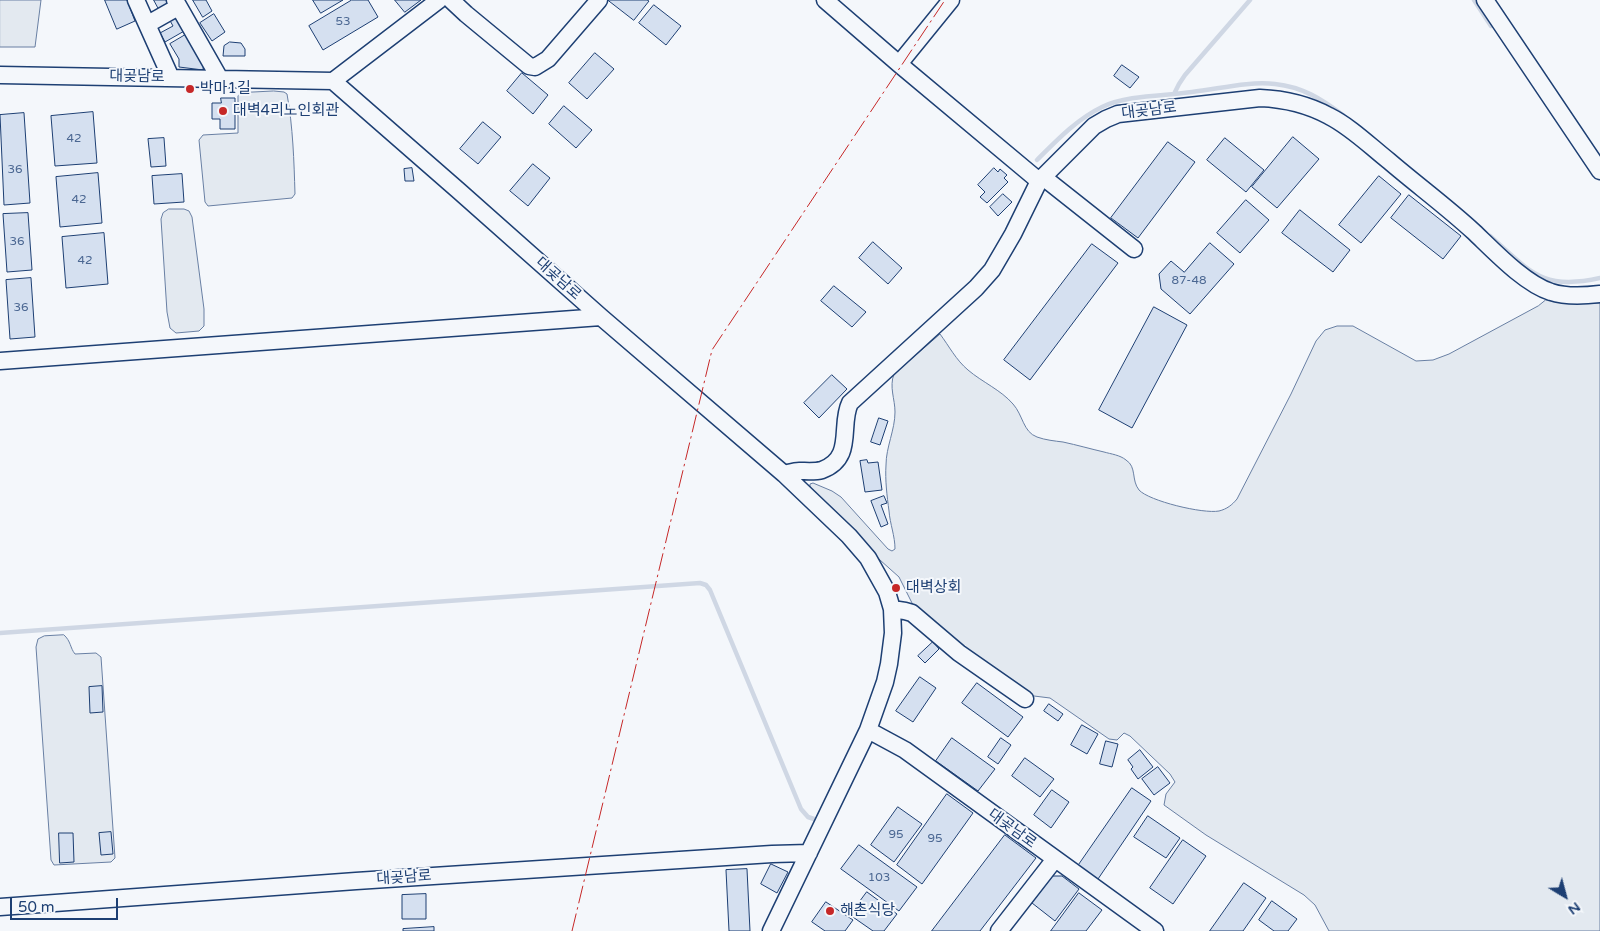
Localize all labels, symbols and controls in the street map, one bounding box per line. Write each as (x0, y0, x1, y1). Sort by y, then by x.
house number: 53 (335, 15, 351, 29)
street label: 대곶남로 (109, 68, 165, 86)
place label: 박마1길 (200, 80, 251, 98)
marker: 박마1길 (184, 83, 196, 95)
street label: 대곶남로 (1121, 99, 1177, 123)
place label: 대벽4리노인회관 (233, 102, 339, 120)
marker: 대벽4리노인회관 (217, 105, 229, 117)
house number: 42 (66, 132, 82, 146)
house number: 36 (7, 163, 23, 177)
house number: 42 (71, 193, 87, 207)
house number: 36 (9, 235, 25, 249)
house number: 42 (77, 254, 93, 268)
street label: 대곶남로 (531, 254, 585, 304)
house number: 87-48 (1172, 274, 1206, 288)
house number: 36 (13, 301, 29, 315)
place label: 대벽상회 (906, 579, 961, 597)
marker: 대벽상회 (890, 582, 902, 594)
street label: 대곶남로 (984, 805, 1040, 853)
house number: 95 (888, 828, 904, 842)
house number: 95 (927, 832, 943, 846)
street label: 대곶남로 (376, 867, 432, 889)
house number: 103 (868, 871, 890, 885)
north arrow (1540, 871, 1590, 921)
scale bar (12, 888, 120, 920)
text: 50 m (18, 898, 55, 916)
text: N (1565, 898, 1584, 919)
place label: 해촌식당 (840, 902, 895, 920)
marker: 해촌식당 (824, 905, 836, 917)

